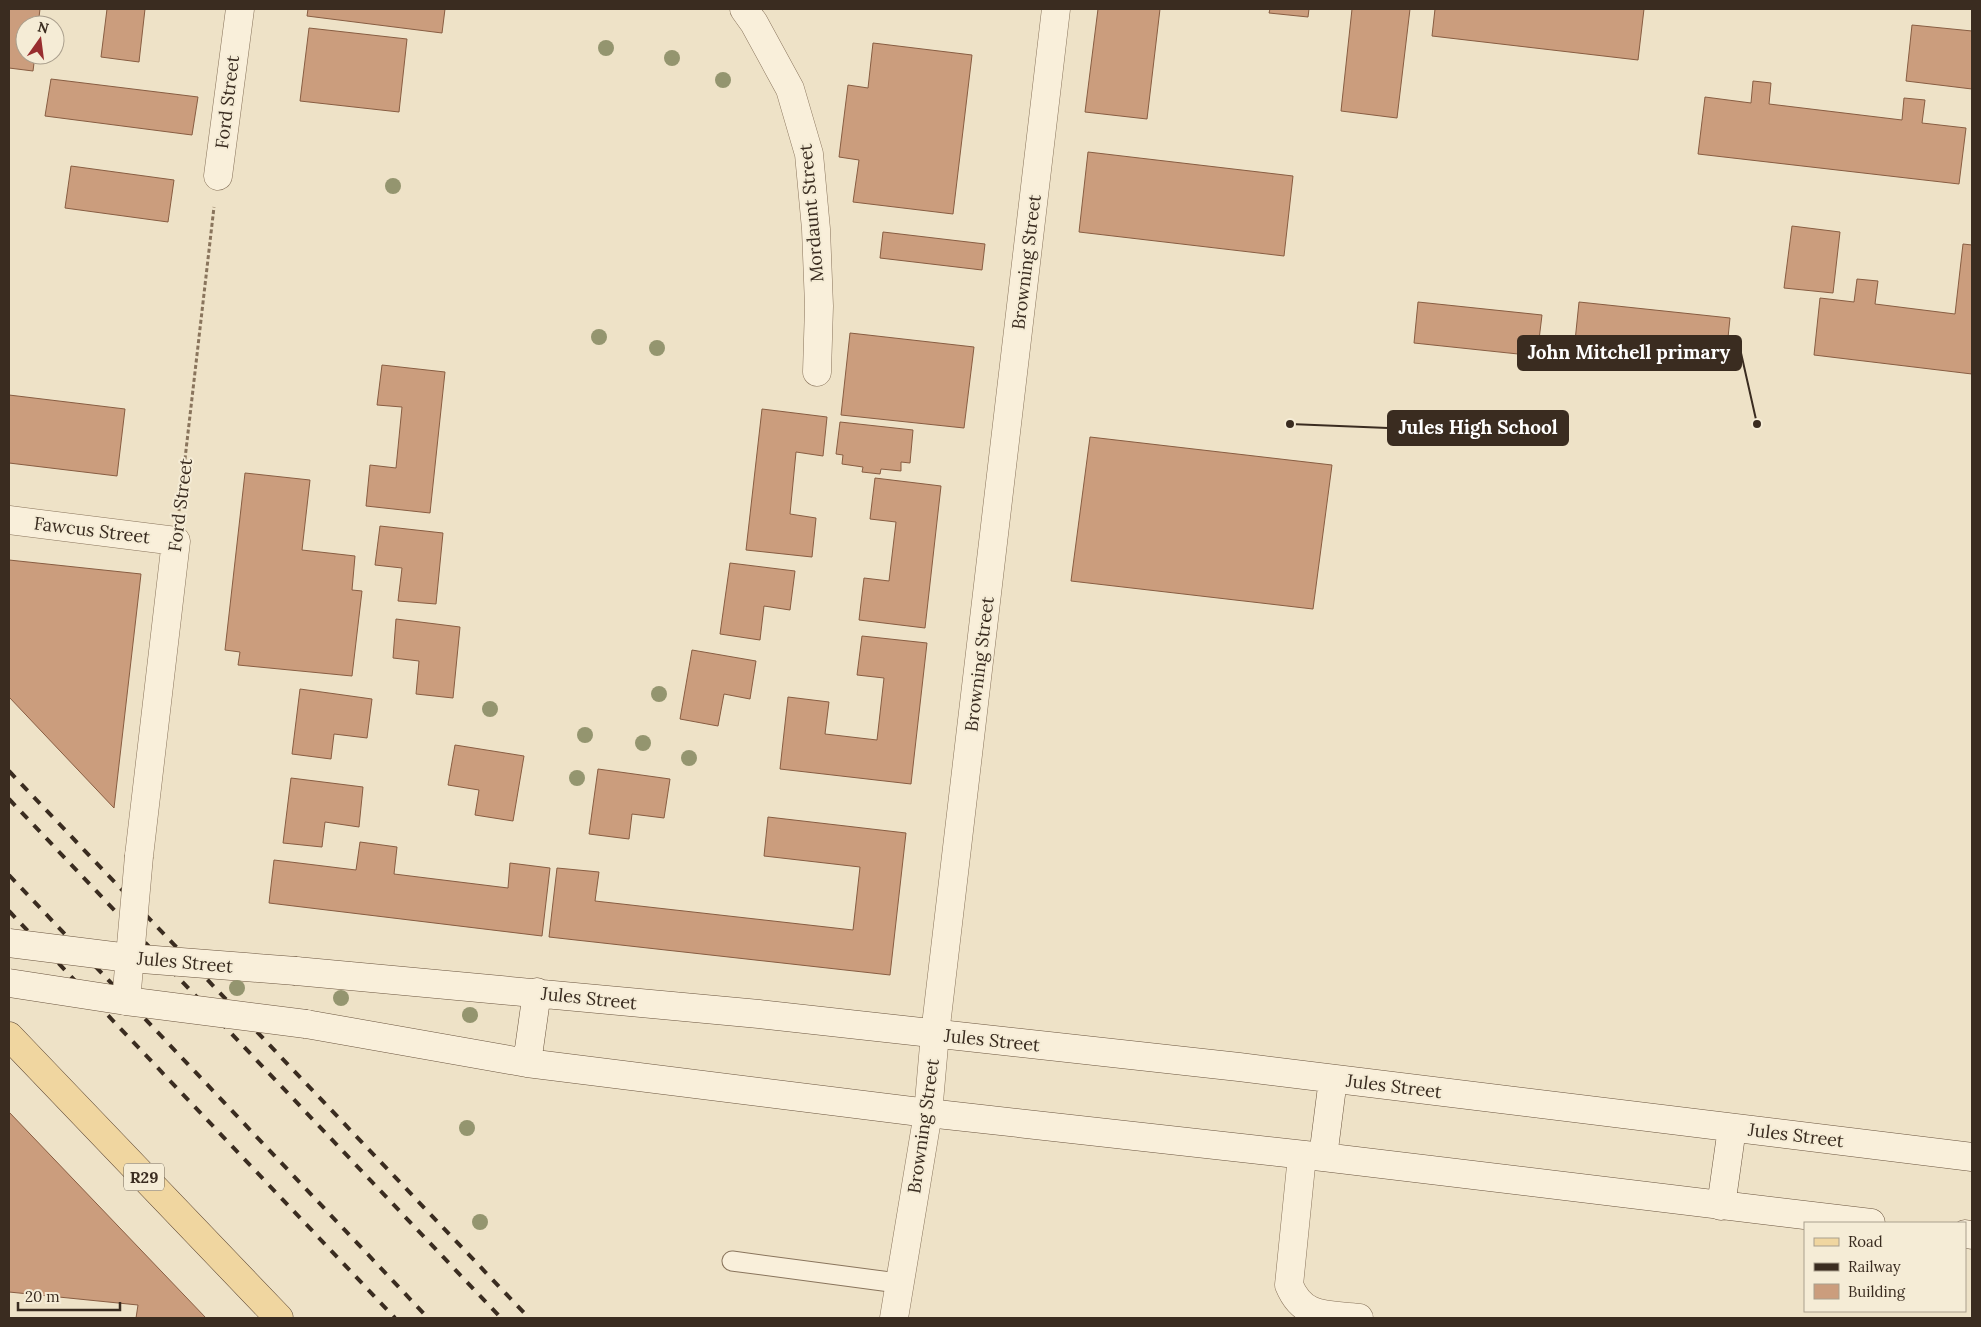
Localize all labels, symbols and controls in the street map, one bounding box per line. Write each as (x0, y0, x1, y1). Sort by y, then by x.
north arrow (15, 15, 65, 65)
text: N (36, 17, 51, 37)
street label: Ford Street (210, 54, 244, 150)
street label: Mordaunt Street (793, 143, 829, 283)
street label: Browning Street (1006, 193, 1046, 331)
callout: John Mitchell primary (1518, 336, 1741, 370)
text: John Mitchell primary (1528, 340, 1731, 364)
callout: Jules High School (1388, 411, 1568, 445)
text: Jules High School (1398, 415, 1558, 439)
street label: Ford Street (163, 457, 197, 553)
street label: Fawcus Street (33, 511, 151, 549)
street label: Browning Street (959, 595, 999, 733)
street label: Jules Street (135, 946, 234, 978)
street label: Jules Street (539, 981, 638, 1014)
street label: Jules Street (942, 1023, 1041, 1056)
street label: Browning Street (902, 1057, 944, 1195)
street label: Jules Street (1344, 1069, 1443, 1103)
street label: Jules Street (1746, 1118, 1845, 1152)
road number: R29 (124, 1164, 164, 1190)
legend (1804, 1222, 1966, 1312)
text: Road (1848, 1232, 1883, 1251)
text: Railway (1848, 1257, 1901, 1276)
scale bar (18, 1280, 120, 1312)
text: Building (1848, 1282, 1906, 1301)
text: 20 m (25, 1287, 60, 1306)

